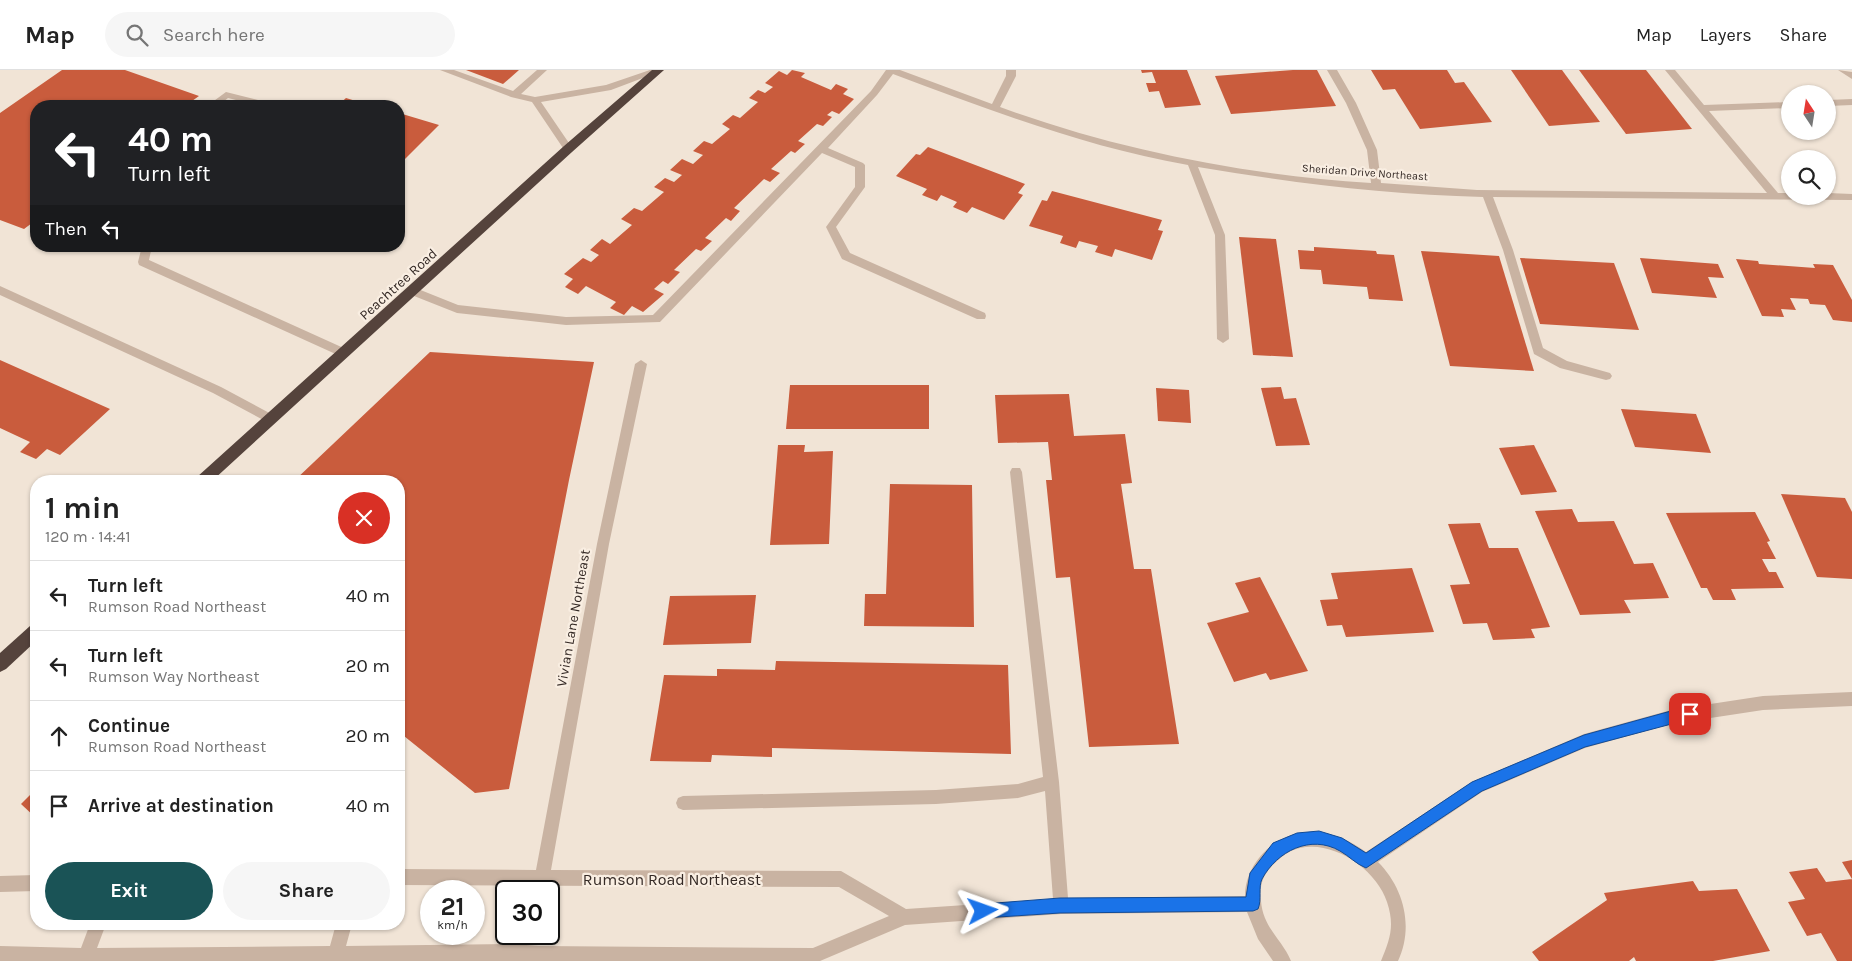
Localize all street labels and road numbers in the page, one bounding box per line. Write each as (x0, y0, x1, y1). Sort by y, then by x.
street label: Sheridan Drive Northeast (1302, 162, 1428, 183)
street label: Peachtree Road (356, 245, 441, 324)
street label: Vivian Lane Northeast (553, 548, 594, 688)
street label: Rumson Road Northeast (583, 870, 761, 889)

